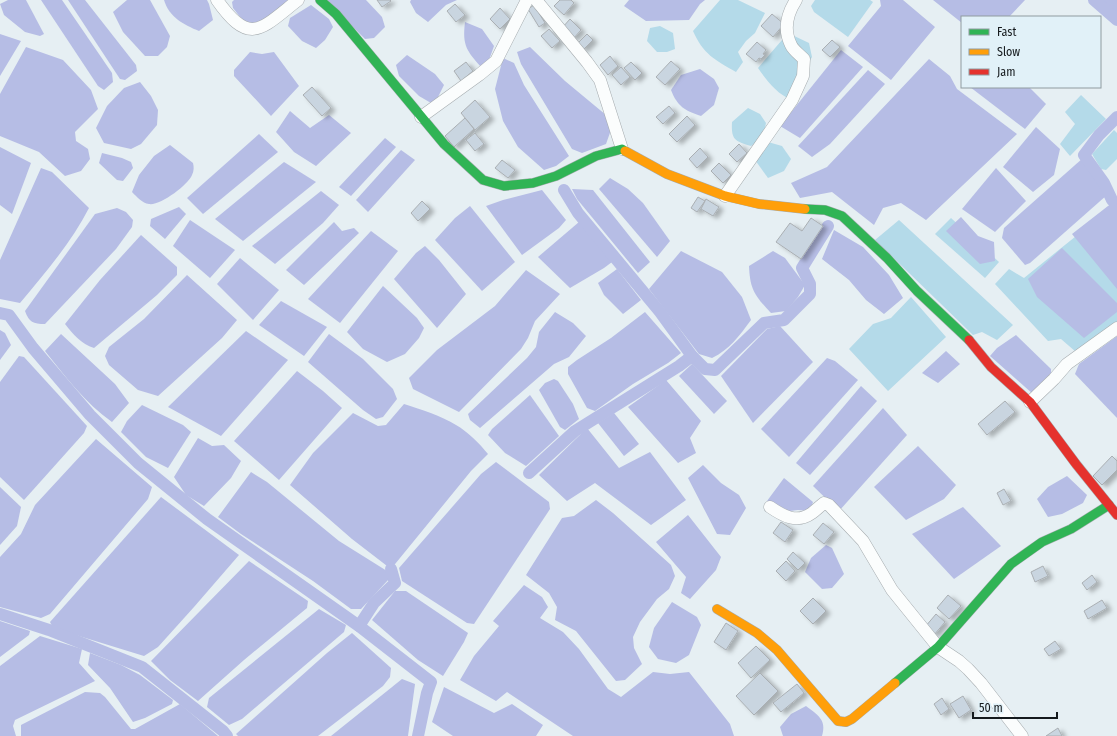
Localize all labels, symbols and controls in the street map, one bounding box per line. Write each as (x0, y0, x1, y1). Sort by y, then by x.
legend (961, 16, 1101, 88)
text: Fast (997, 25, 1016, 39)
text: Slow (997, 45, 1020, 59)
text: Jam (997, 65, 1015, 79)
scale bar (973, 694, 1057, 720)
text: 50 m (979, 701, 1003, 715)

